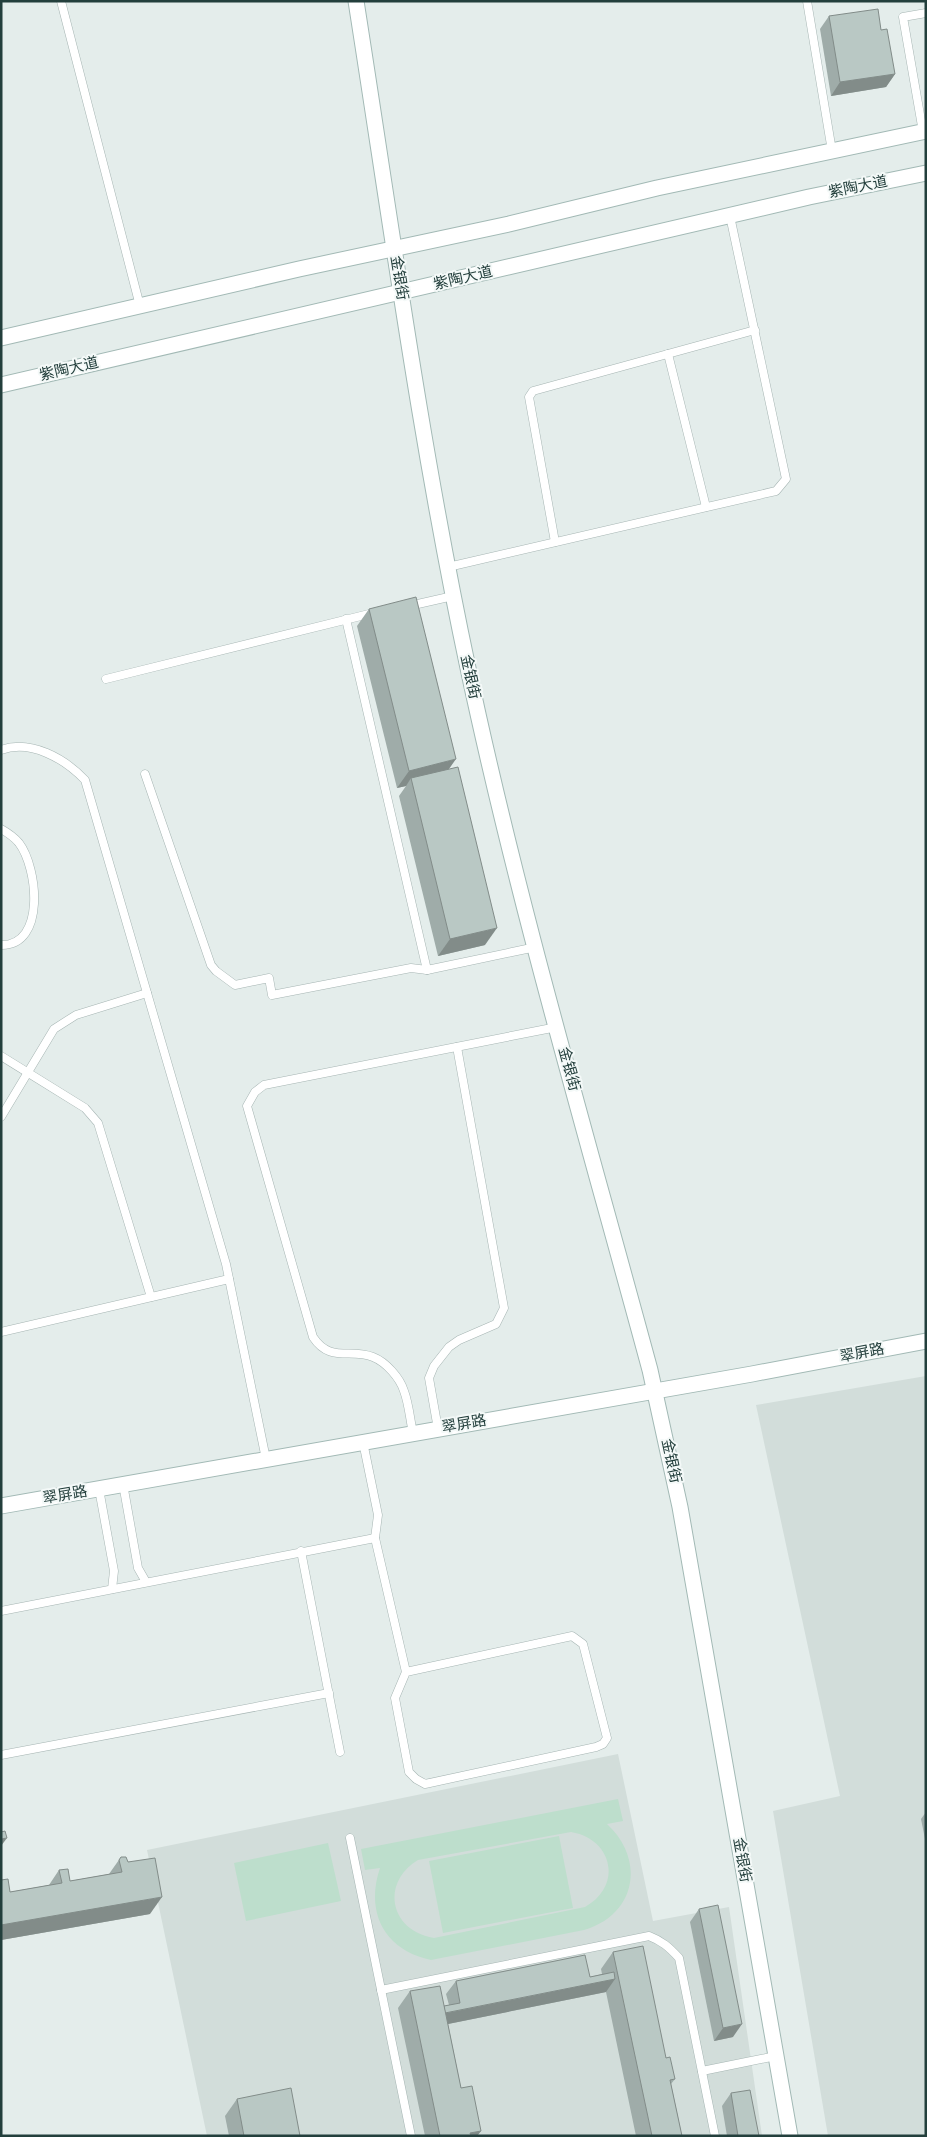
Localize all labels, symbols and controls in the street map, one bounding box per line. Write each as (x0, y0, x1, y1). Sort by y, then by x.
street label: 紫陶大道 (827, 171, 889, 203)
street label: 金银街 (385, 254, 413, 302)
street label: 紫陶大道 (431, 261, 495, 295)
street label: 紫陶大道 (37, 352, 101, 386)
street label: 金银街 (455, 653, 485, 701)
street label: 金银街 (553, 1045, 585, 1093)
street label: 翠屏路 (838, 1338, 886, 1368)
street label: 翠屏路 (440, 1410, 488, 1438)
street label: 金银街 (656, 1437, 686, 1485)
street label: 翠屏路 (41, 1481, 89, 1509)
street label: 金银街 (728, 1836, 756, 1884)

